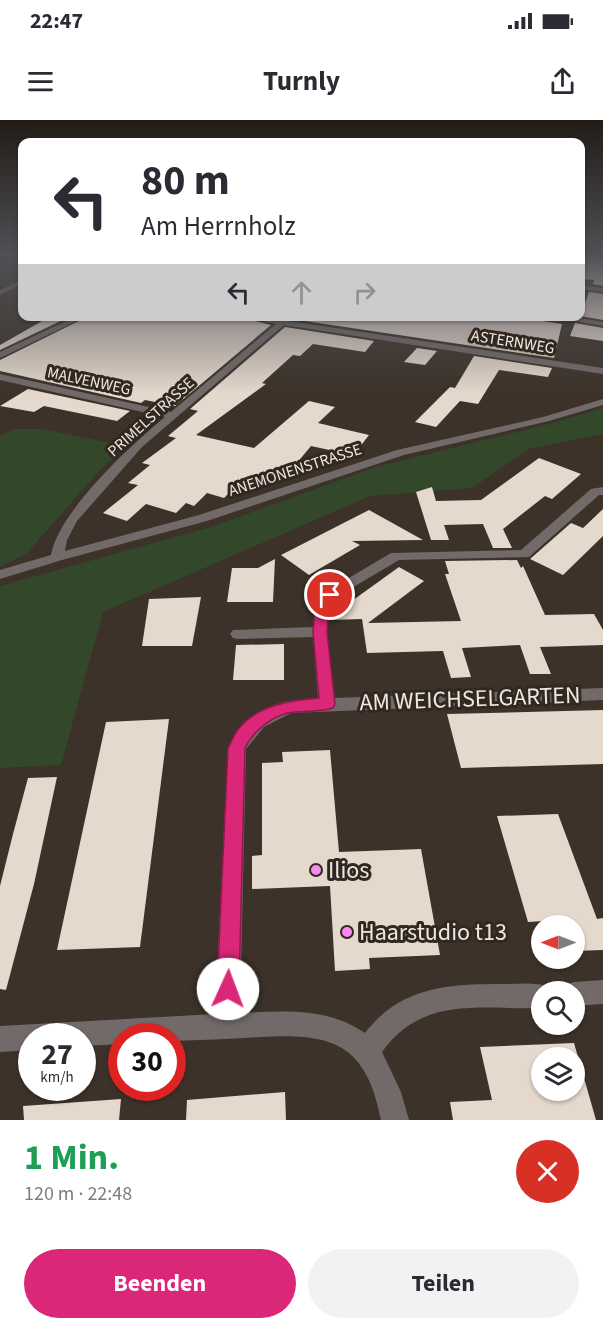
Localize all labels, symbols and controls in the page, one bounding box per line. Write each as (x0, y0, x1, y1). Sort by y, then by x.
text: 22:47 (30, 5, 83, 37)
text: Turnly (263, 62, 340, 101)
icon: menu (24, 65, 57, 98)
icon: share (546, 65, 579, 98)
text: 80 m (141, 151, 230, 211)
icon: left (42, 162, 120, 240)
text: Am Herrnholz (141, 207, 296, 246)
icon: left (222, 276, 255, 309)
icon: ahead (285, 276, 318, 309)
icon: right (348, 276, 381, 309)
street label: ASTERNWEG (470, 325, 556, 359)
street label: MALVENWEG (45, 361, 133, 401)
street label: PRIMELSTRASSE (103, 372, 199, 462)
street label: ANEMONENSTRASSE (226, 438, 364, 502)
pin (304, 569, 355, 620)
icon: arrive (313, 578, 346, 611)
street label: AM WEICHSELGARTEN (359, 678, 581, 720)
place label: Ilios (328, 853, 369, 888)
marker: Ilios (309, 863, 323, 877)
place label: Haarstudio t13 (359, 915, 507, 950)
north arrow (531, 915, 585, 969)
map controls (531, 915, 585, 1101)
marker: Haarstudio t13 (340, 925, 354, 939)
position arrow (196, 957, 260, 1021)
button: search (531, 981, 585, 1035)
speed limit sign: 30 (108, 1023, 186, 1101)
text: 27 (41, 1033, 73, 1076)
button: layers (531, 1047, 585, 1101)
text: km/h (40, 1067, 74, 1088)
text: 1 Min. (24, 1132, 119, 1183)
button: close (516, 1140, 579, 1203)
text: 120 m · 22:48 (24, 1180, 132, 1208)
button: Beenden (24, 1249, 296, 1318)
button: Teilen (308, 1249, 579, 1318)

